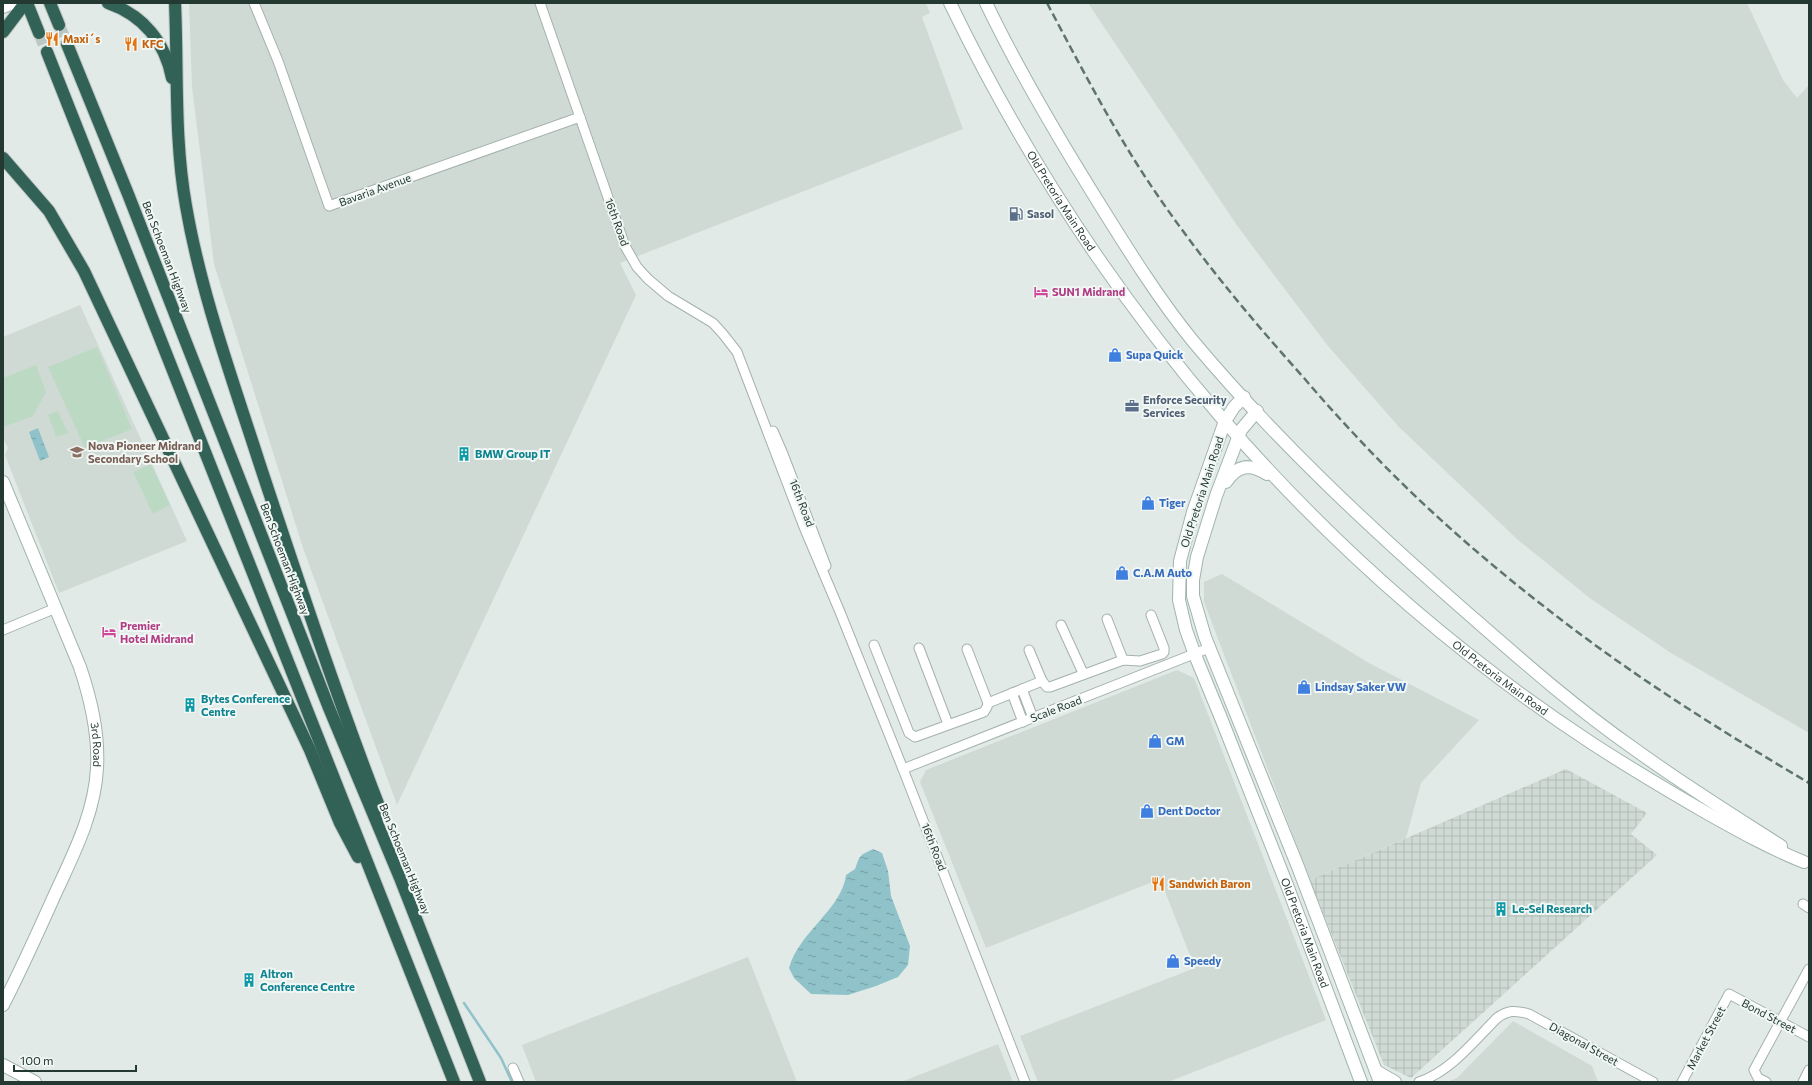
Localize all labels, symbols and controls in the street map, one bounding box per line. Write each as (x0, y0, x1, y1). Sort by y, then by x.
restaurant icon: Maxi´s (44, 31, 60, 47)
place label: Maxi´s (63, 32, 100, 45)
restaurant icon: KFC (123, 36, 139, 52)
place label: KFC (142, 37, 164, 50)
street label: Old Pretoria Main Road (1025, 148, 1098, 253)
street label: Bavaria Avenue (337, 170, 413, 209)
street label: 16th Road (603, 196, 632, 248)
street label: Ben Schoeman Highway (140, 199, 195, 315)
fuel station icon: Sasol (1008, 206, 1024, 222)
place label: Sasol (1027, 207, 1054, 220)
hotel icon: SUN1 Midrand (1033, 284, 1049, 300)
place label: SUN1 Midrand (1052, 285, 1125, 298)
shop icon: Supa Quick (1107, 347, 1123, 363)
place label: Supa Quick (1126, 348, 1184, 361)
place label: Enforce Security Services (1143, 393, 1227, 419)
office icon: Enforce Security Services (1124, 398, 1140, 414)
street label: Old Pretoria Main Road (1177, 435, 1226, 549)
place label: Nova Pioneer Midrand Secondary School (88, 439, 201, 465)
school or university icon: Nova Pioneer Midrand Secondary School (69, 444, 85, 460)
building icon: BMW Group IT (456, 446, 472, 462)
place label: BMW Group IT (475, 447, 550, 460)
street label: 16th Road (787, 477, 817, 528)
shop icon: Tiger (1140, 495, 1156, 511)
place label: Tiger (1159, 496, 1186, 509)
street label: Ben Schoeman Highway (258, 501, 313, 617)
shop icon: C.A.M Auto (1114, 565, 1130, 581)
place label: C.A.M Auto (1133, 566, 1193, 579)
place label: Premier Hotel Midrand (120, 619, 193, 645)
hotel icon: Premier Hotel Midrand (101, 624, 117, 640)
street label: Old Pretoria Main Road (1450, 637, 1551, 718)
shop icon: Lindsay Saker VW (1296, 679, 1312, 695)
place label: Lindsay Saker VW (1315, 680, 1407, 693)
place label: Bytes Conference Centre (201, 692, 290, 718)
street label: Scale Road (1028, 693, 1083, 724)
building icon: Bytes Conference Centre (182, 697, 198, 713)
street label: 3rd Road (88, 721, 104, 767)
shop icon: GM (1147, 733, 1163, 749)
place label: GM (1166, 734, 1185, 747)
street label: Ben Schoeman Highway (377, 801, 434, 917)
shop icon: Dent Doctor (1139, 803, 1155, 819)
place label: Dent Doctor (1158, 804, 1221, 817)
street label: 16th Road (919, 821, 949, 872)
restaurant icon: Sandwich Baron (1150, 876, 1166, 892)
street label: Old Pretoria Main Road (1279, 876, 1332, 989)
place label: Sandwich Baron (1169, 877, 1251, 890)
building icon: Le-Sel Research (1493, 901, 1509, 917)
place label: Le-Sel Research (1512, 902, 1592, 915)
shop icon: Speedy (1165, 953, 1181, 969)
place label: Speedy (1184, 954, 1221, 967)
place label: Altron Conference Centre (260, 967, 355, 993)
building icon: Altron Conference Centre (241, 972, 257, 988)
street label: Bond Street (1740, 996, 1799, 1035)
street label: Market Street (1683, 1004, 1728, 1072)
street label: Diagonal Street (1547, 1019, 1622, 1068)
scale bar (14, 1047, 136, 1073)
text: 100 m (20, 1053, 54, 1067)

